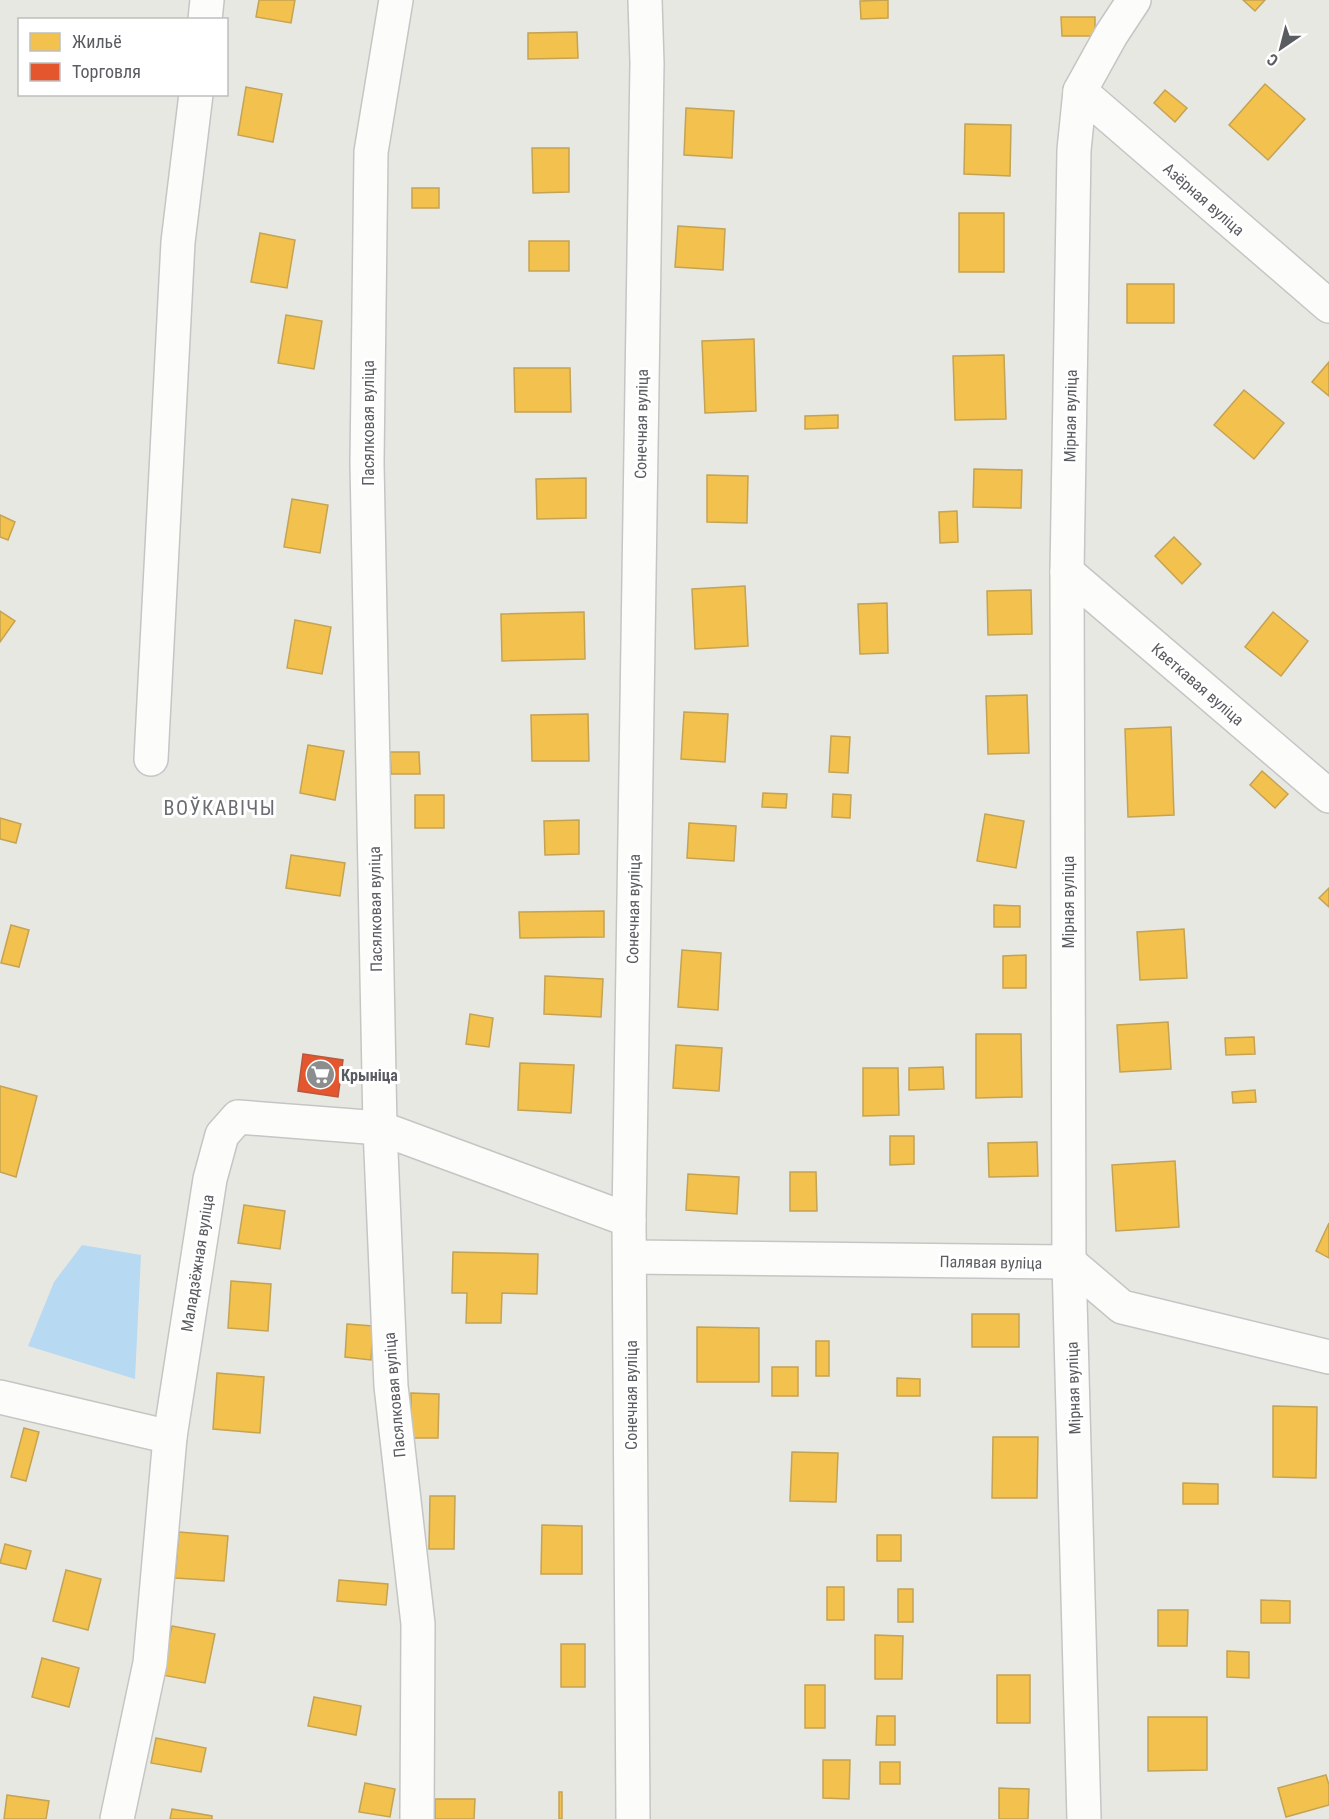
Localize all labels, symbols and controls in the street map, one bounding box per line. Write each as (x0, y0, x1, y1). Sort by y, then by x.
legend (18, 18, 228, 96)
north arrow (1251, 18, 1311, 78)
text: Жильё (72, 31, 122, 52)
text: С (1263, 49, 1282, 70)
text: Торговля (72, 61, 141, 82)
street label: Азёрная вуліца (1159, 159, 1248, 240)
street label: Пасялковая вуліца (359, 360, 378, 486)
street label: Сонечная вуліца (631, 369, 652, 479)
street label: Мірная вуліца (1060, 369, 1081, 463)
street label: Кветкавая вуліца (1148, 639, 1248, 730)
district label: ВОЎКАВІЧЫ (164, 796, 276, 820)
street label: Пасялковая вуліца (365, 846, 386, 972)
street label: Сонечная вуліца (623, 854, 644, 964)
street label: Мірная вуліца (1059, 855, 1078, 949)
supermarket icon: Крыніца (304, 1059, 336, 1091)
place label: Крыніца (341, 1066, 398, 1085)
street label: Маладзёжная вуліца (177, 1193, 218, 1333)
street label: Палявая вуліца (939, 1252, 1043, 1273)
street label: Пасялковая вуліца (380, 1332, 409, 1458)
street label: Сонечная вуліца (622, 1340, 641, 1450)
street label: Мірная вуліца (1062, 1341, 1085, 1435)

